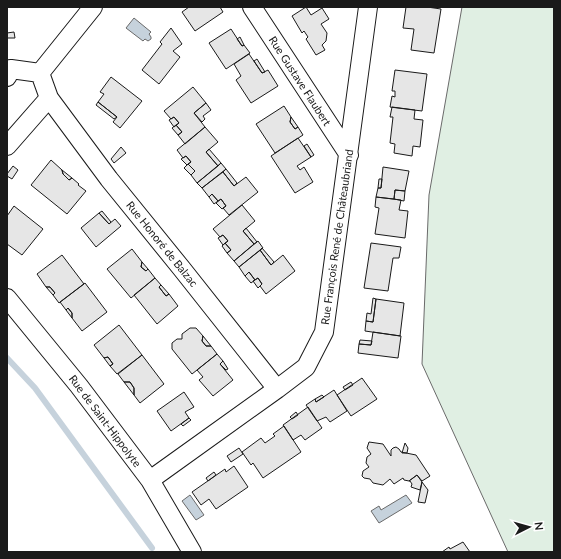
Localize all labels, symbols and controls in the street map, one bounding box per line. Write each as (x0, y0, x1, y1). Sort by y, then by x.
street label: Rue Gustave Flaubert (267, 34, 334, 128)
street label: Rue François René de Châteaubriand (318, 148, 355, 325)
street label: Rue Honoré de Balzac (124, 198, 201, 289)
street label: Rue de Saint-Hippolyte (67, 372, 144, 469)
north arrow (509, 507, 549, 547)
text: N (533, 521, 546, 531)

